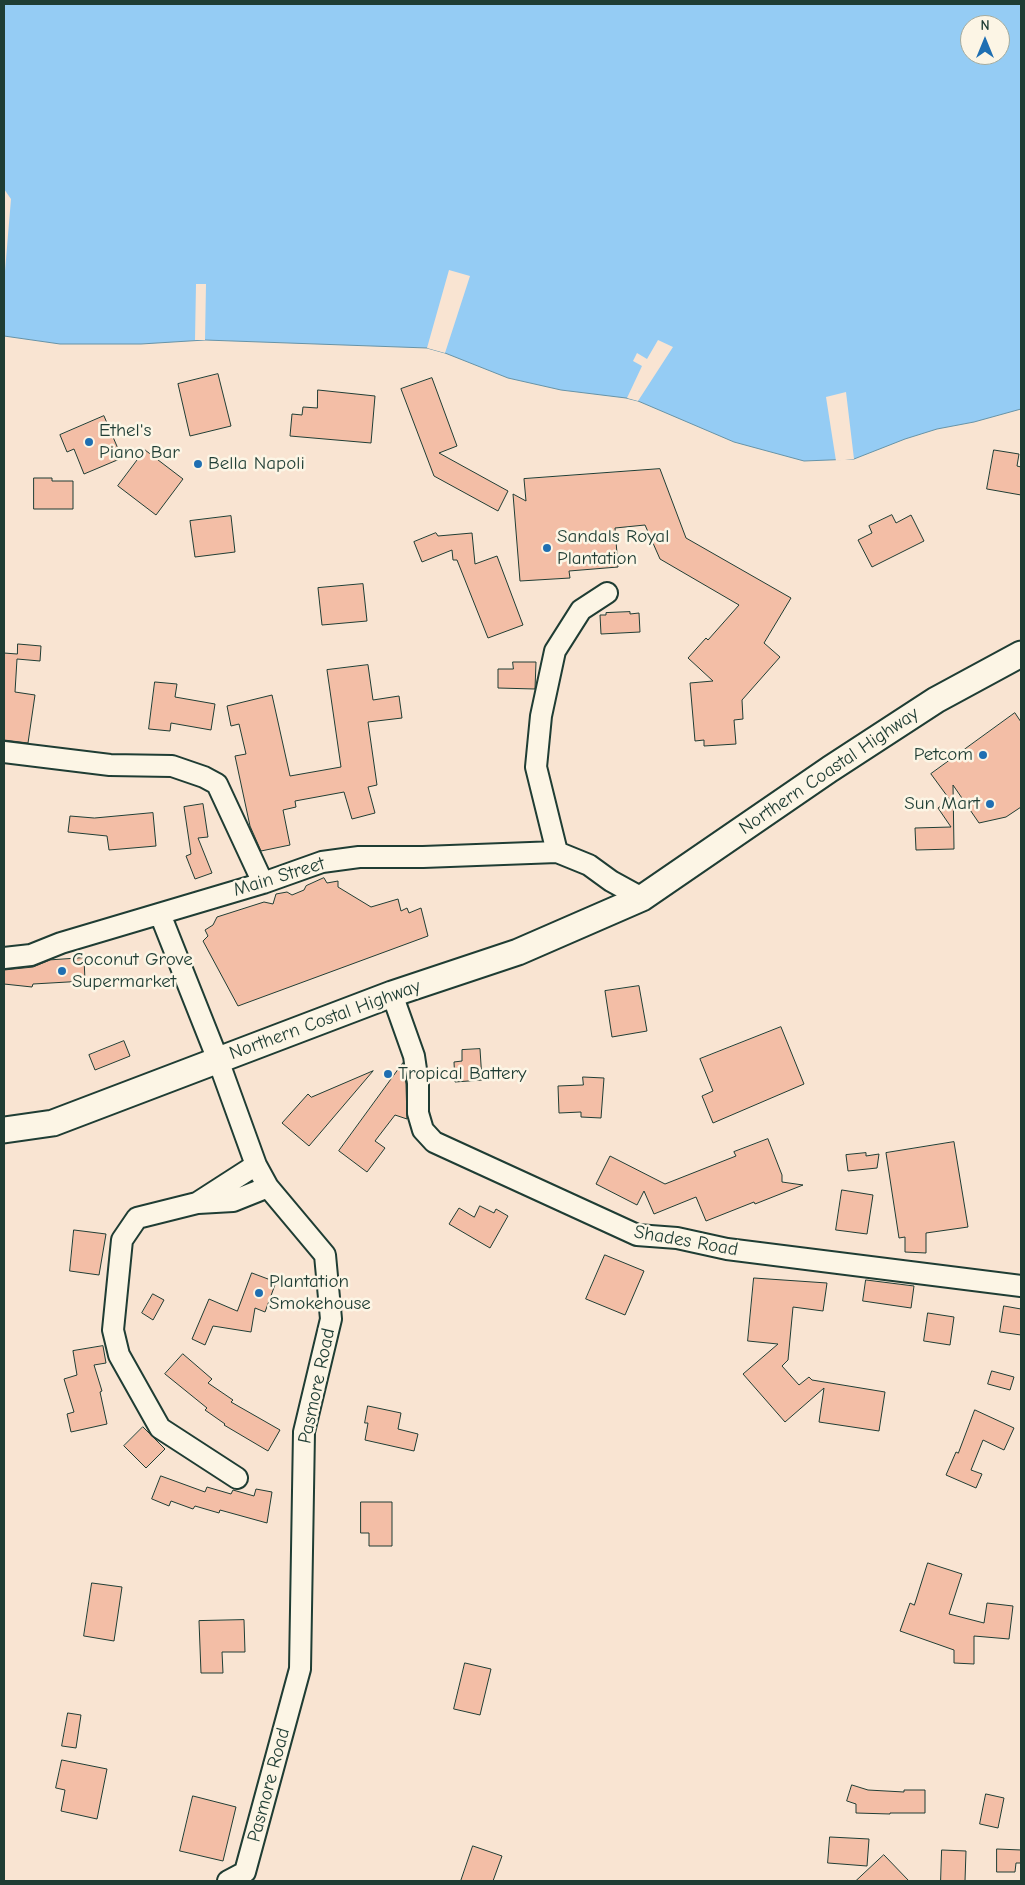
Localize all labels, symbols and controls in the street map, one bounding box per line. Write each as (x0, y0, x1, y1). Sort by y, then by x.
north arrow (960, 15, 1010, 65)
text: N (980, 17, 990, 34)
place label: Ethel's Piano Bar (99, 420, 180, 464)
marker: Ethel's Piano Bar (83, 436, 95, 448)
place label: Bella Napoli (208, 453, 305, 475)
marker: Bella Napoli (192, 458, 204, 470)
place label: Sandals Royal Plantation (557, 526, 669, 570)
marker: Sandals Royal Plantation (541, 542, 553, 554)
street label: Northern Coastal Highway (735, 702, 923, 840)
place label: Petcom (914, 744, 973, 766)
marker: Petcom (977, 749, 989, 761)
place label: Sun Mart (904, 793, 980, 815)
marker: Sun Mart (984, 798, 996, 810)
street label: Main Street (230, 852, 328, 902)
place label: Coconut Grove Supermarket (72, 949, 193, 993)
marker: Coconut Grove Supermarket (56, 965, 68, 977)
street label: Northern Costal Highway (226, 975, 424, 1065)
place label: Tropical Battery (398, 1063, 527, 1085)
marker: Tropical Battery (382, 1068, 394, 1080)
street label: Shades Road (632, 1221, 740, 1261)
place label: Plantation Smokehouse (269, 1271, 371, 1315)
marker: Plantation Smokehouse (253, 1287, 265, 1299)
street label: Pasmore Road (294, 1326, 340, 1446)
street label: Pasmore Road (243, 1725, 295, 1845)

